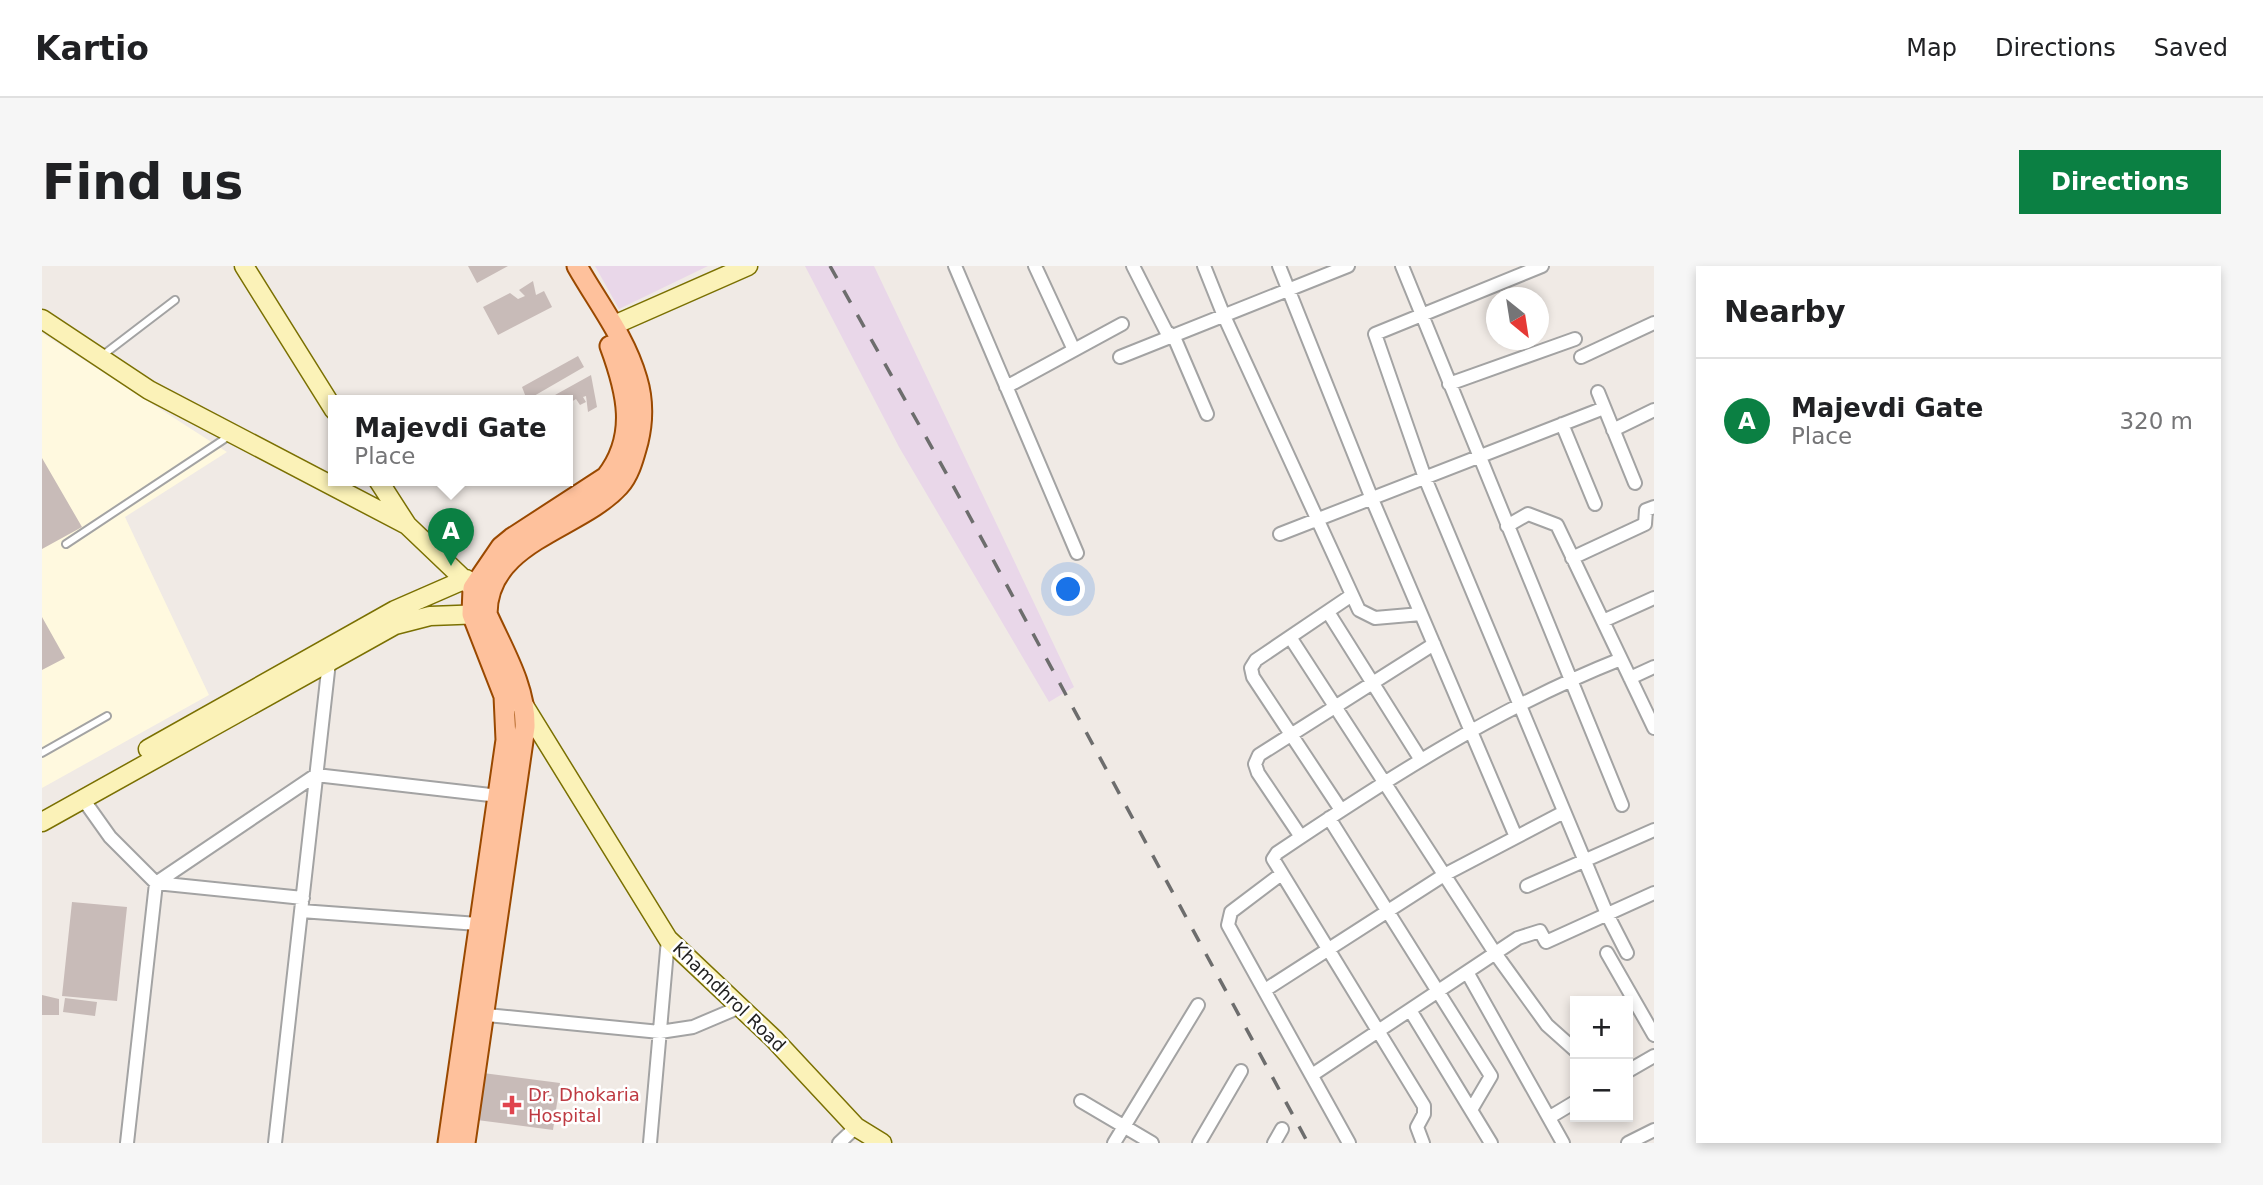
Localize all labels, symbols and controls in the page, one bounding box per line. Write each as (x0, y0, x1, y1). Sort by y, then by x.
text: Kartio (35, 29, 149, 68)
text: Map (1906, 34, 1957, 62)
text: Directions (1995, 34, 2116, 62)
text: Saved (2154, 34, 2228, 62)
button: Directions (2019, 150, 2221, 214)
text: Find us (42, 154, 243, 211)
north arrow (1486, 287, 1549, 350)
text: Nearby (1724, 294, 1846, 329)
text: Majevdi Gate (1791, 393, 1983, 423)
popup (328, 395, 573, 486)
text: A (1738, 408, 1756, 434)
text: 320 m (2119, 408, 2193, 434)
text: Majevdi Gate (354, 413, 547, 443)
text: Place (1791, 423, 1852, 449)
text: Place (354, 443, 415, 469)
pin: A (428, 508, 474, 566)
your location (1051, 572, 1085, 606)
street label: Khamdhrol Road (669, 937, 790, 1056)
map controls (1570, 996, 1633, 1122)
button: + (1570, 996, 1633, 1059)
button: − (1570, 1059, 1633, 1122)
place label: Dr. Dhokaria Hospital (528, 1084, 640, 1126)
marker: Dr. Dhokaria Hospital (502, 1095, 522, 1115)

